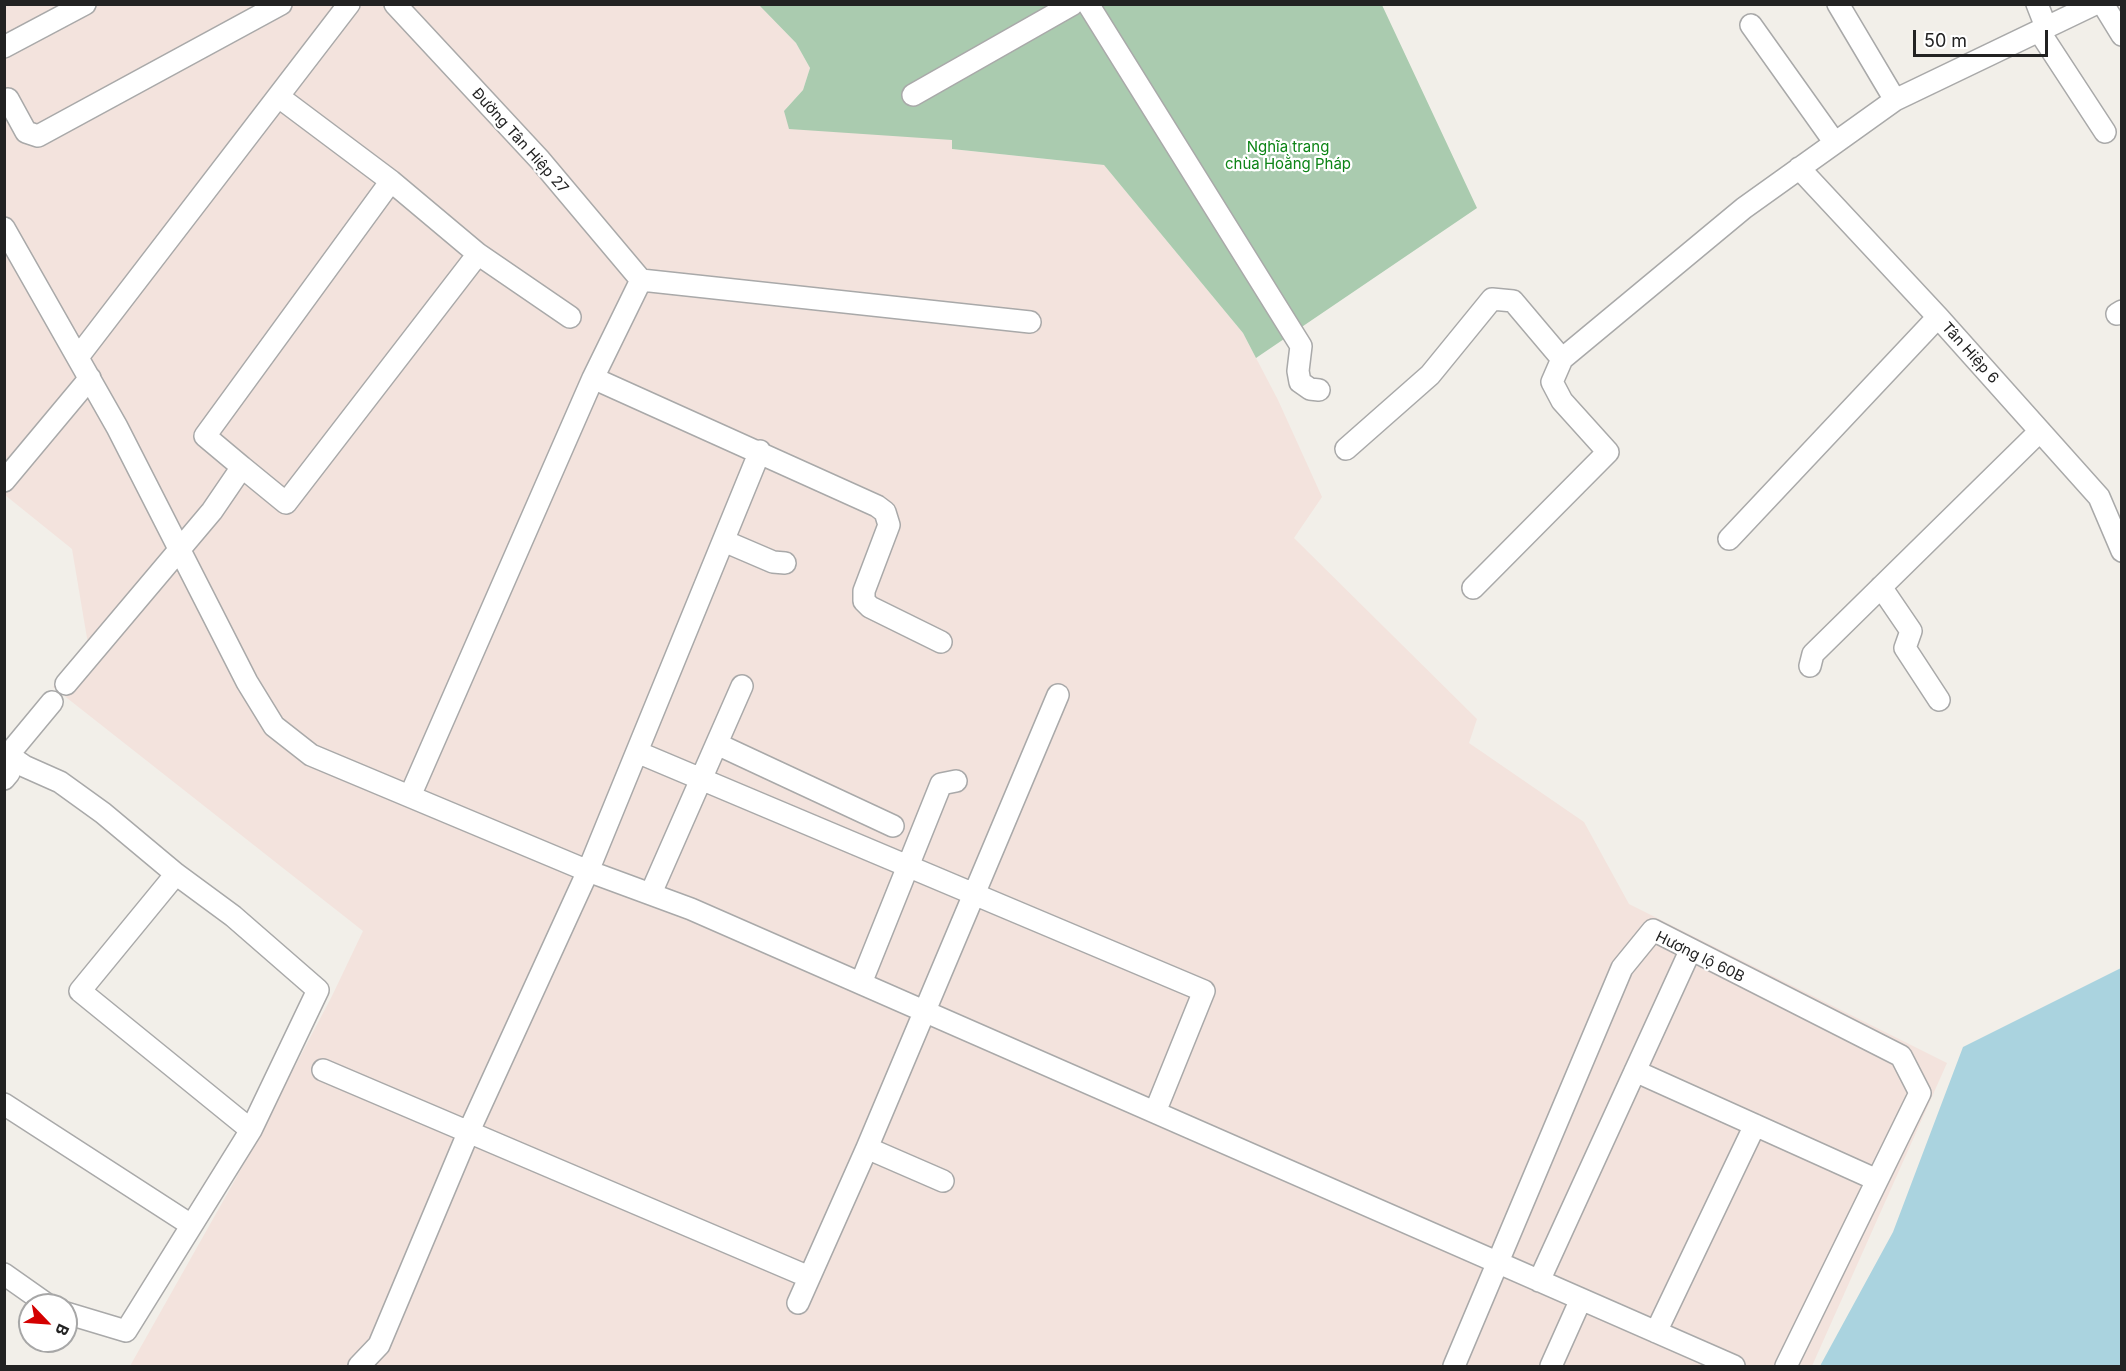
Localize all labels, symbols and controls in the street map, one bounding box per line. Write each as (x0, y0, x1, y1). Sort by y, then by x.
scale bar (1916, 18, 2051, 56)
text: 50 m (1924, 30, 1967, 51)
street label: Đường Tân Hiệp 27 (468, 85, 572, 197)
park label: Nghĩa trang chùa Hoằng Pháp (1225, 138, 1351, 173)
street label: Tân Hiệp 6 (1938, 319, 2002, 387)
street label: Hương lộ 60B (1653, 928, 1747, 986)
north arrow (18, 1293, 78, 1353)
text: B (51, 1321, 74, 1339)

